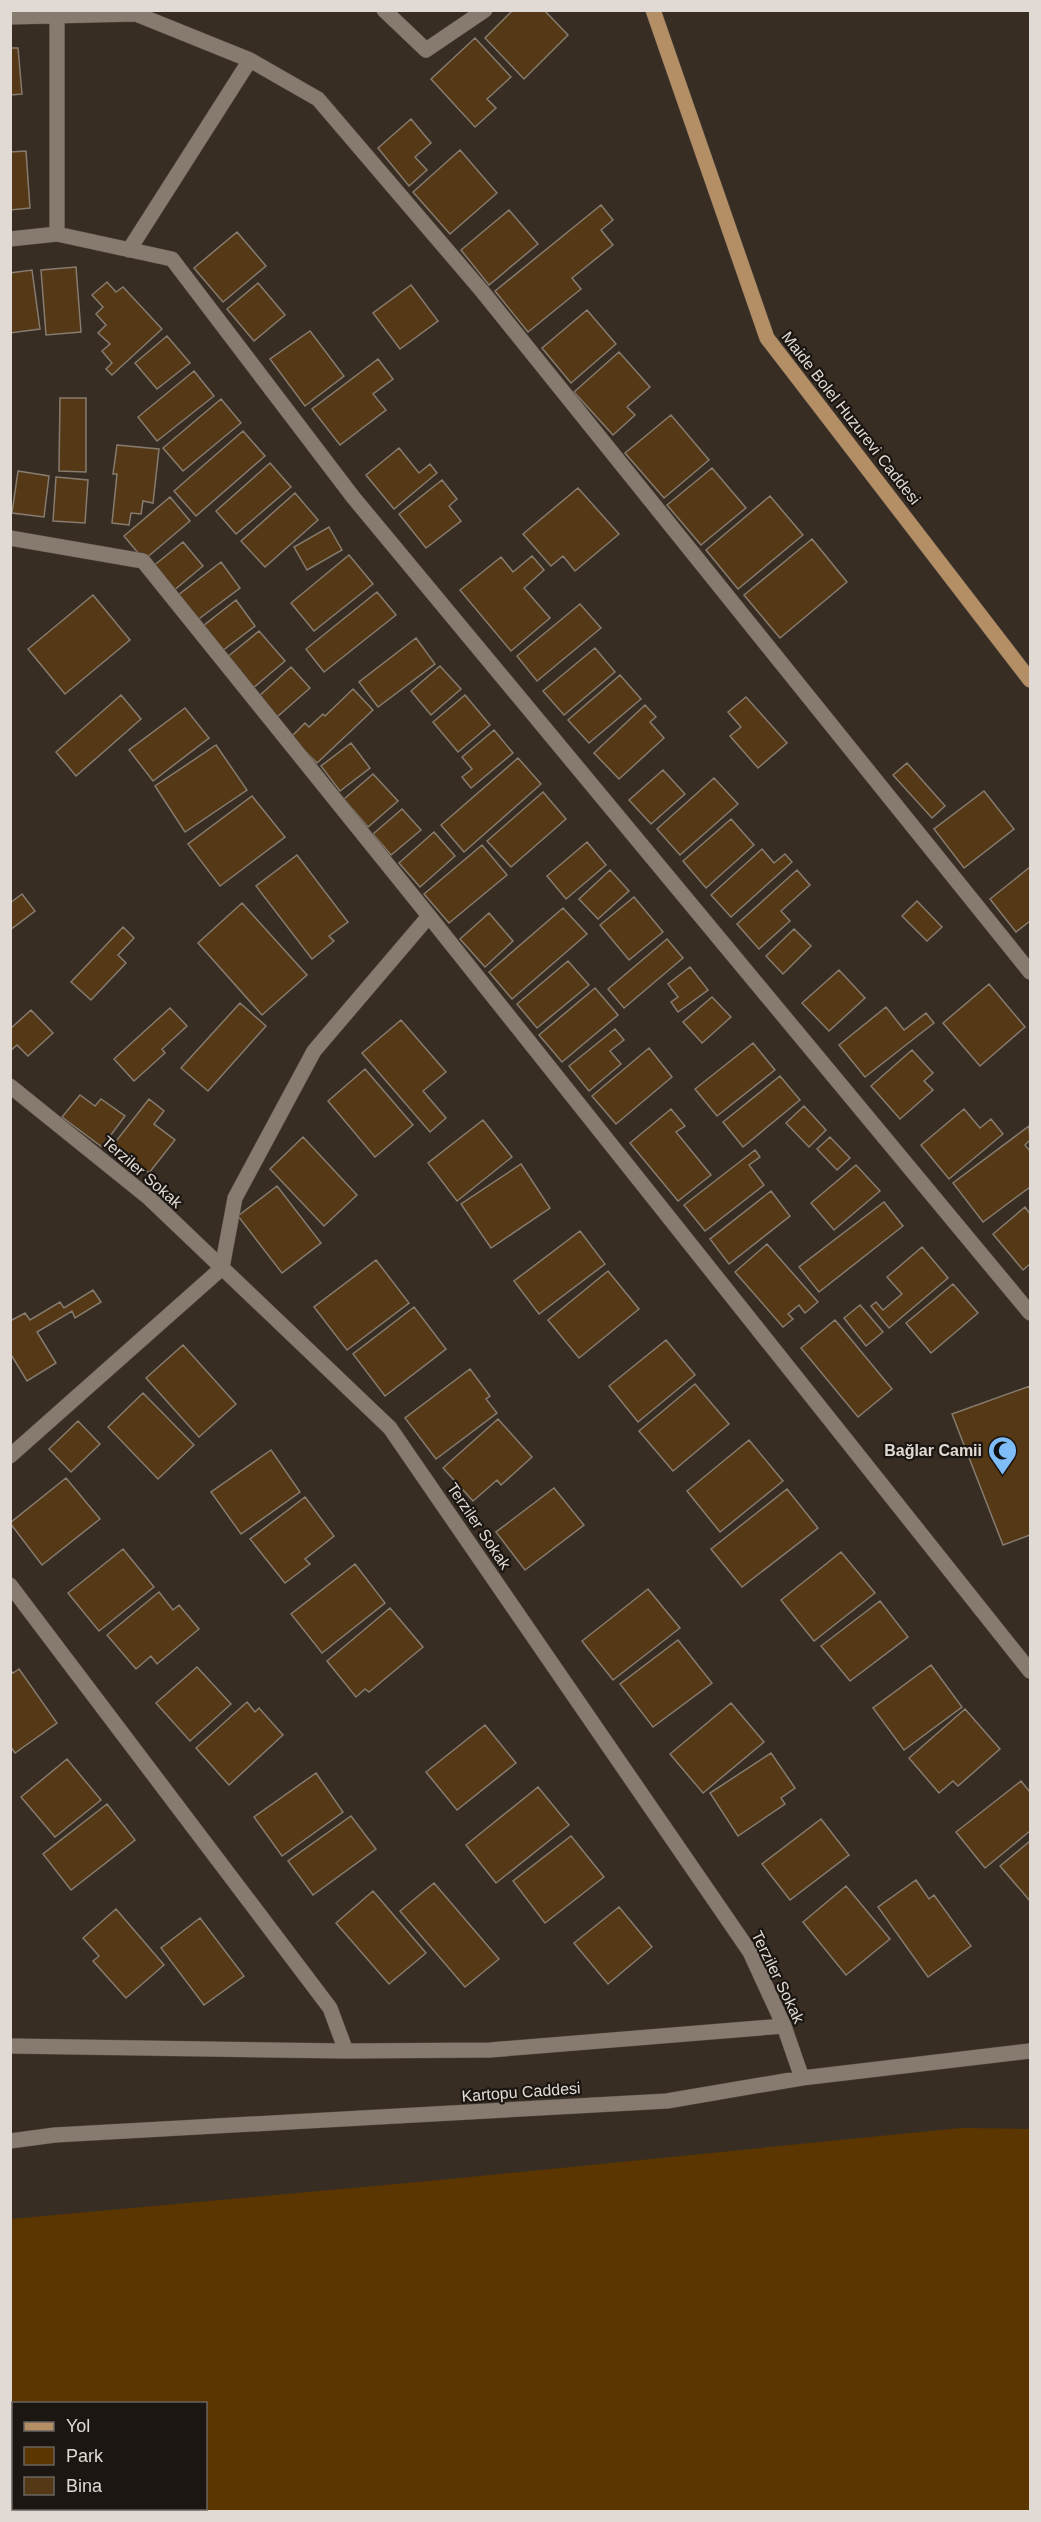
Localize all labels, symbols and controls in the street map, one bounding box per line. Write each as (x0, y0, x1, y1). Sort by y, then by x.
street label: Maide Bolel Huzurevi Caddesi (778, 328, 924, 508)
street label: Terziler Sokak (99, 1133, 186, 1212)
mosque icon: Bağlar Camii (987, 1434, 1019, 1476)
place label: Bağlar Camii (884, 1442, 982, 1459)
street label: Terziler Sokak (444, 1480, 515, 1573)
street label: Terziler Sokak (748, 1928, 808, 2027)
street label: Kartopu Caddesi (461, 2079, 581, 2105)
legend (12, 2402, 207, 2510)
text: Yol (66, 2416, 90, 2436)
text: Park (66, 2446, 104, 2466)
text: Bina (66, 2476, 103, 2496)

